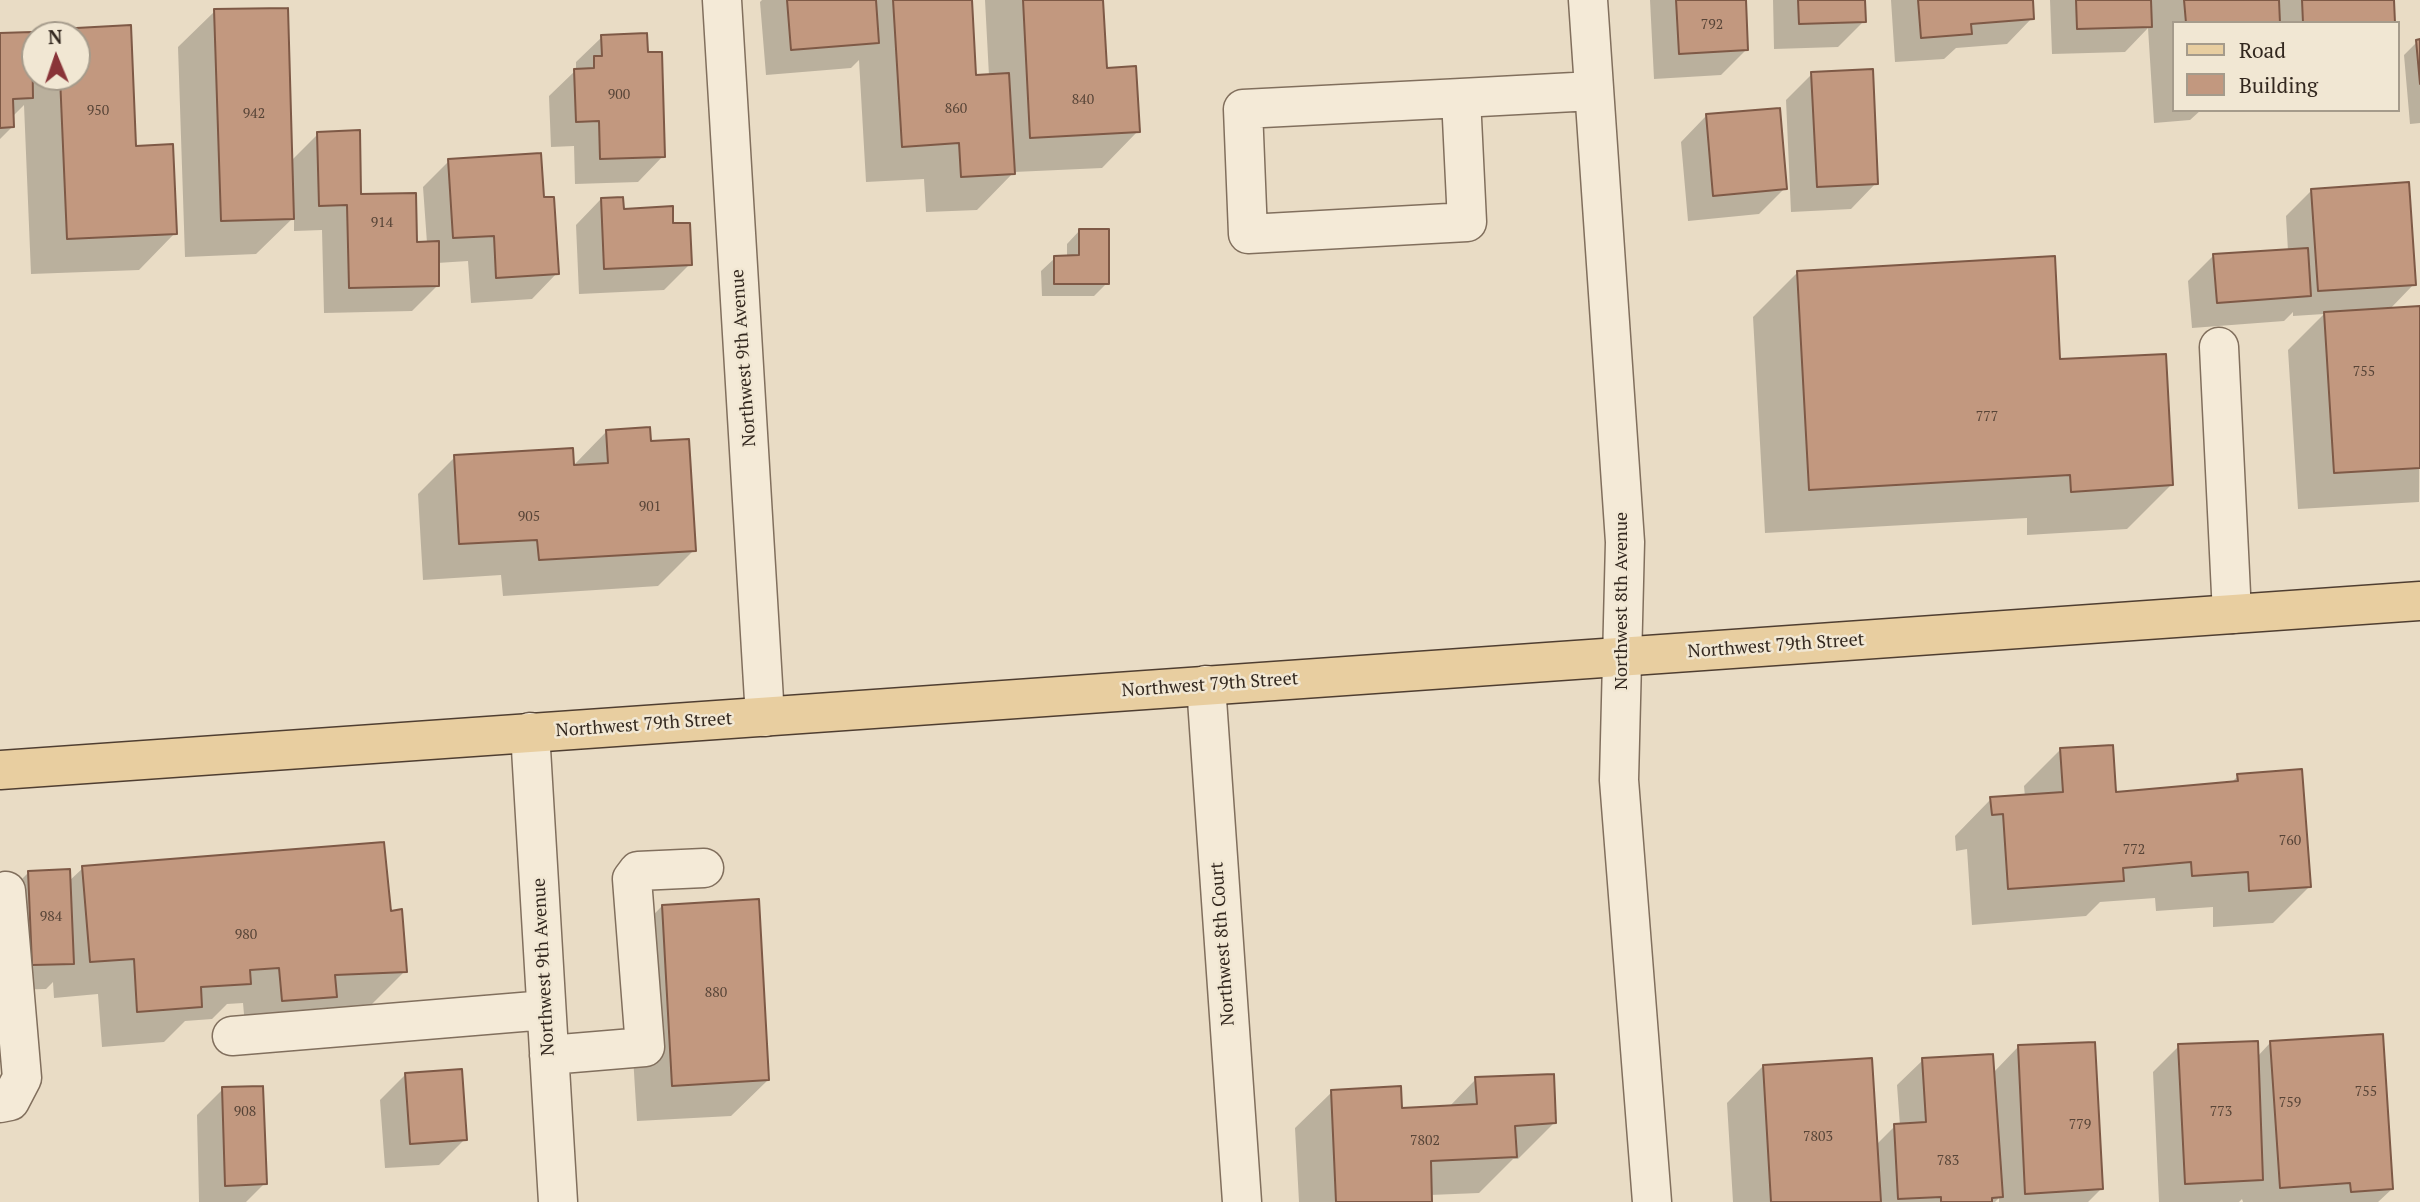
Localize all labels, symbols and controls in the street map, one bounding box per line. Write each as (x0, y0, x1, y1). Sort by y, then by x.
house number: 792 (1701, 17, 1723, 33)
north arrow (21, 21, 91, 91)
legend (2172, 21, 2399, 112)
text: N (48, 24, 63, 49)
text: Road (2239, 36, 2286, 64)
text: Building (2239, 71, 2318, 99)
house number: 900 (608, 87, 630, 103)
house number: 840 (1072, 92, 1094, 108)
house number: 860 (945, 101, 967, 117)
house number: 950 (87, 103, 109, 119)
house number: 942 (243, 106, 265, 122)
house number: 914 (371, 215, 393, 231)
street label: Northwest 9th Avenue (727, 268, 761, 448)
house number: 755 (2353, 364, 2375, 380)
house number: 777 (1976, 409, 1998, 425)
house number: 901 (639, 499, 661, 515)
house number: 905 (518, 509, 540, 525)
street label: Northwest 8th Avenue (1611, 512, 1633, 690)
street label: Northwest 79th Street (1687, 629, 1865, 663)
street label: Northwest 79th Street (1121, 668, 1299, 702)
street label: Northwest 79th Street (555, 708, 733, 742)
house number: 760 (2279, 833, 2301, 849)
house number: 772 (2123, 842, 2145, 858)
street label: Northwest 8th Court (1206, 861, 1240, 1027)
street label: Northwest 9th Avenue (529, 877, 559, 1057)
house number: 984 (40, 909, 62, 925)
house number: 980 (235, 927, 257, 943)
house number: 880 (705, 985, 727, 1001)
house number: 755 (2355, 1084, 2377, 1100)
house number: 759 (2279, 1095, 2301, 1111)
house number: 908 (234, 1104, 256, 1120)
house number: 773 (2210, 1104, 2232, 1120)
house number: 779 (2069, 1117, 2091, 1133)
house number: 7803 (1803, 1129, 1833, 1145)
house number: 7802 (1410, 1133, 1440, 1149)
house number: 783 (1937, 1153, 1959, 1169)

